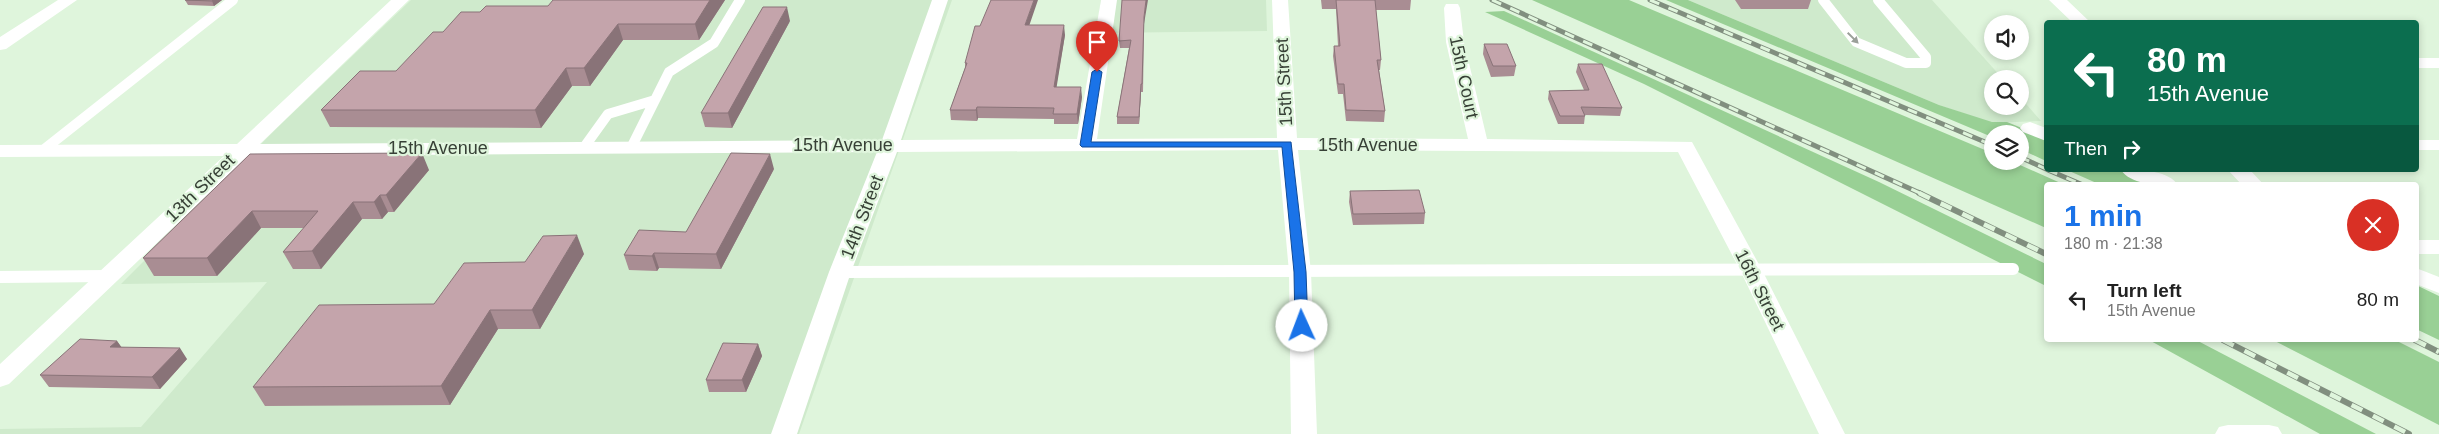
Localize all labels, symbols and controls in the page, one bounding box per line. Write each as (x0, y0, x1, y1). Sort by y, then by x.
map controls (1984, 15, 2029, 170)
button: sound (1984, 15, 2029, 60)
pin (1076, 21, 1118, 72)
icon: arrive (1083, 28, 1111, 56)
one-way arrow (1847, 32, 1859, 44)
street label: 15th Court (1445, 34, 1483, 120)
street label: 15th Street (1272, 38, 1296, 126)
icon: left (2064, 40, 2129, 105)
text: 80 m (2147, 40, 2227, 79)
button: search (1984, 70, 2029, 115)
text: 15th Avenue (2147, 81, 2269, 106)
button: layers (1984, 125, 2029, 170)
street label: 15th Avenue (793, 135, 893, 155)
street label: 15th Avenue (1318, 135, 1418, 155)
icon: right (2117, 135, 2145, 163)
street label: 15th Avenue (388, 138, 488, 158)
text: Then (2064, 138, 2107, 159)
street label: 13th Street (161, 150, 239, 226)
street label: 14th Street (837, 172, 887, 262)
text: 1 min (2064, 199, 2142, 232)
button: close (2347, 199, 2399, 251)
text: 180 m · 21:38 (2064, 235, 2163, 252)
street label: 16th Street (1731, 246, 1789, 334)
text: Turn left (2107, 280, 2182, 301)
icon: left (2064, 286, 2092, 314)
text: 80 m (2357, 289, 2399, 310)
position arrow (1275, 299, 1327, 351)
text: 15th Avenue (2107, 302, 2196, 319)

